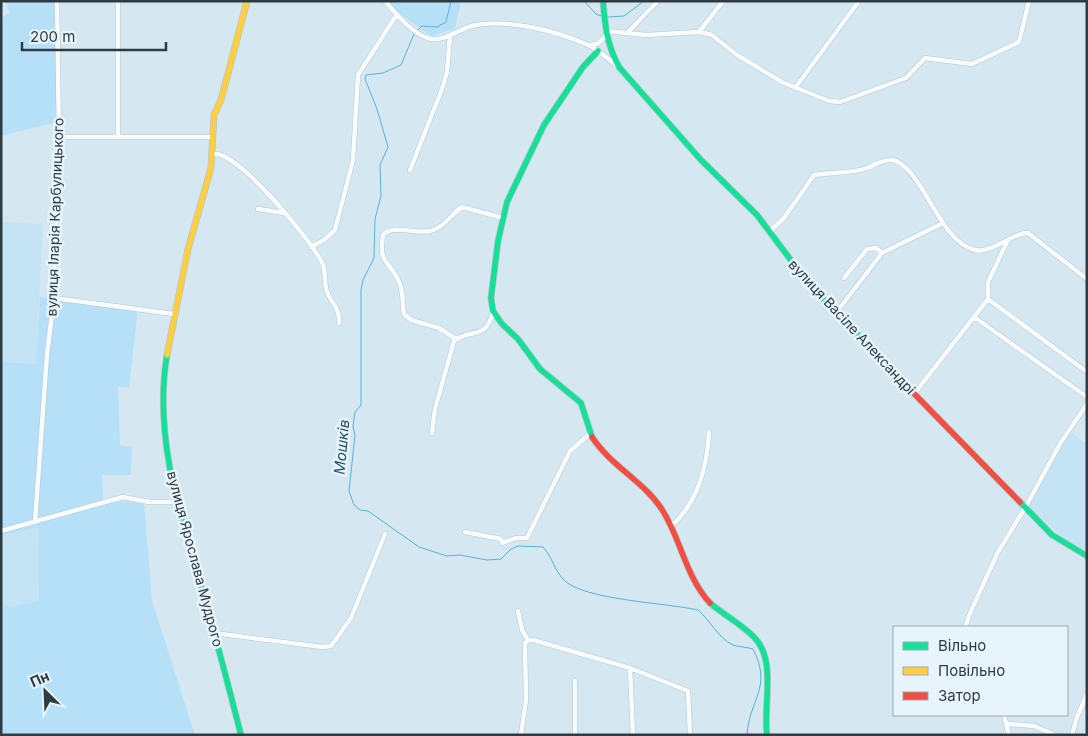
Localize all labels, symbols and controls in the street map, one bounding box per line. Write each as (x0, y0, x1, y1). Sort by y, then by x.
scale bar (22, 20, 166, 52)
text: 200 m (30, 27, 75, 46)
street label: вулиця Іларія Карбулицького (43, 117, 66, 317)
street label: вулиця Васіле Александрі (785, 256, 919, 398)
water label: Мошків (330, 419, 353, 475)
street label: вулиця Ярослава Мудрого (164, 469, 227, 649)
legend (893, 626, 1068, 716)
text: Вільно (938, 636, 986, 655)
text: Повільно (938, 661, 1005, 680)
north arrow (20, 666, 70, 716)
text: Пн (27, 667, 52, 690)
text: Затор (938, 686, 981, 705)

